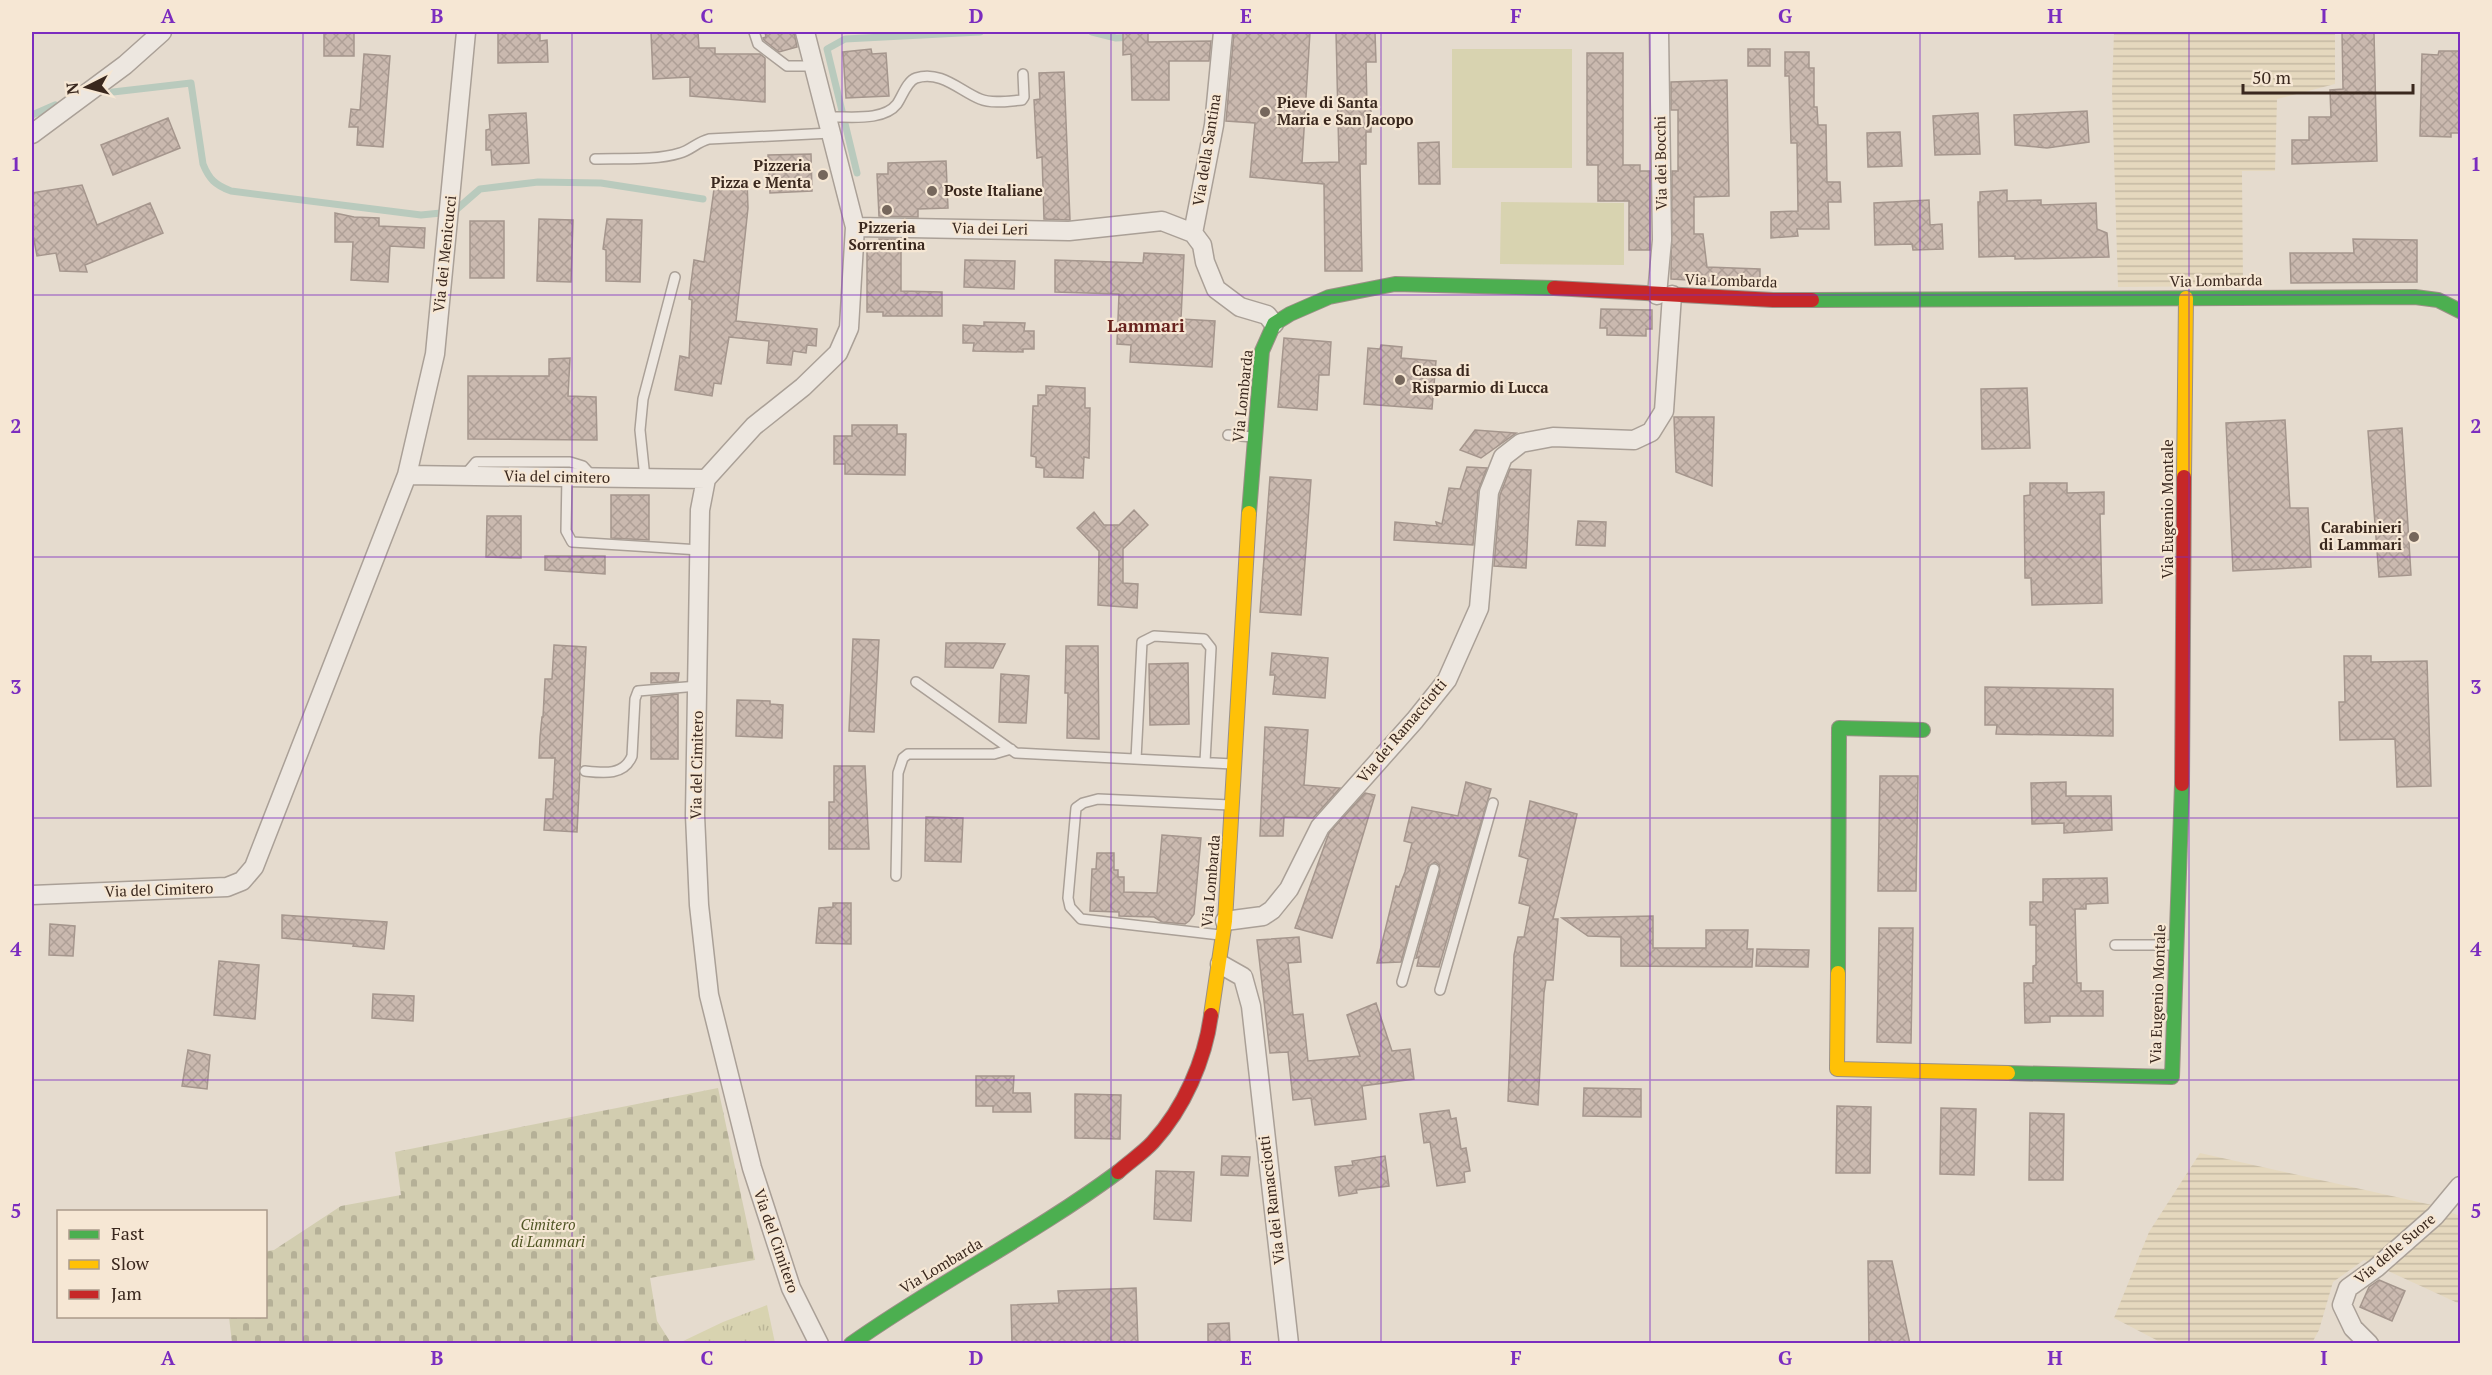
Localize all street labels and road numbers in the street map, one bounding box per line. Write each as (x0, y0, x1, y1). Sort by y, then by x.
street label: Via della Santina (1187, 92, 1225, 207)
street label: Via dei Bocchi (1649, 116, 1671, 210)
street label: Via dei Menicucci (428, 194, 460, 314)
street label: Via dei Leri (952, 217, 1028, 239)
street label: Via Lombarda (1684, 268, 1778, 292)
street label: Via Lombarda (2169, 269, 2263, 291)
street label: Via Lombarda (1227, 348, 1257, 443)
street label: Via Eugenio Montale (2157, 439, 2177, 579)
street label: Via del cimitero (504, 465, 610, 487)
street label: Via dei Ramacciotti (1352, 674, 1451, 786)
street label: Via del Cimitero (685, 710, 707, 820)
street label: Via Lombarda (1196, 833, 1224, 928)
street label: Via del Cimitero (104, 877, 214, 901)
street label: Via Eugenio Montale (2145, 924, 2169, 1064)
street label: Via dei Ramacciotti (1253, 1135, 1289, 1266)
street label: Via del Cimitero (750, 1186, 804, 1295)
street label: Via delle Suore (2349, 1208, 2439, 1288)
street label: Via Lombarda (896, 1232, 986, 1298)

